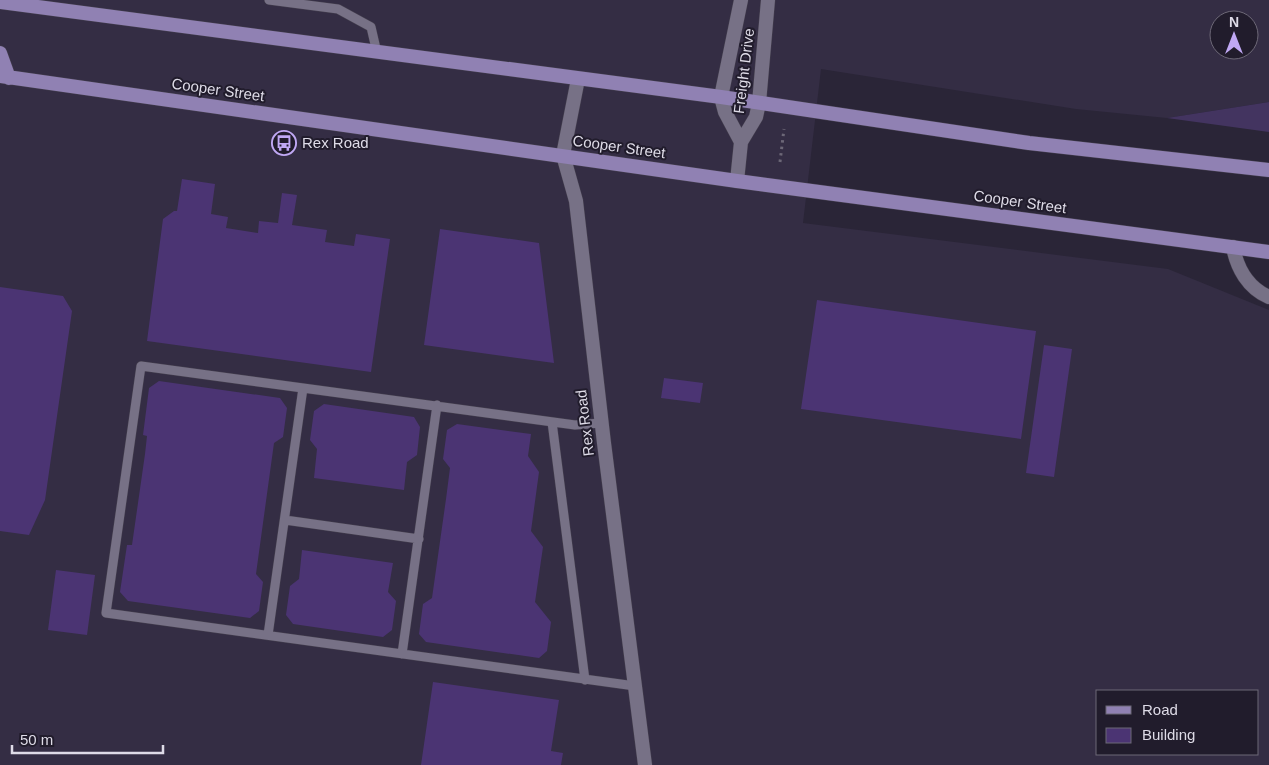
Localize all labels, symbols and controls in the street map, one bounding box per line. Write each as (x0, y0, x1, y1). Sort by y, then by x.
north arrow (1209, 10, 1259, 60)
text: N (1229, 14, 1239, 30)
street label: Freight Drive (730, 27, 757, 115)
street label: Cooper Street (171, 75, 266, 105)
bus stop icon: Rex Road (271, 130, 297, 156)
street label: Cooper Street (572, 132, 667, 162)
place label: Rex Road (302, 134, 369, 151)
street label: Cooper Street (973, 187, 1068, 217)
street label: Rex Road (572, 389, 597, 457)
legend (1096, 690, 1259, 755)
text: Road (1142, 701, 1178, 718)
scale bar (12, 722, 164, 754)
text: Building (1142, 726, 1195, 743)
text: 50 m (20, 731, 53, 748)

